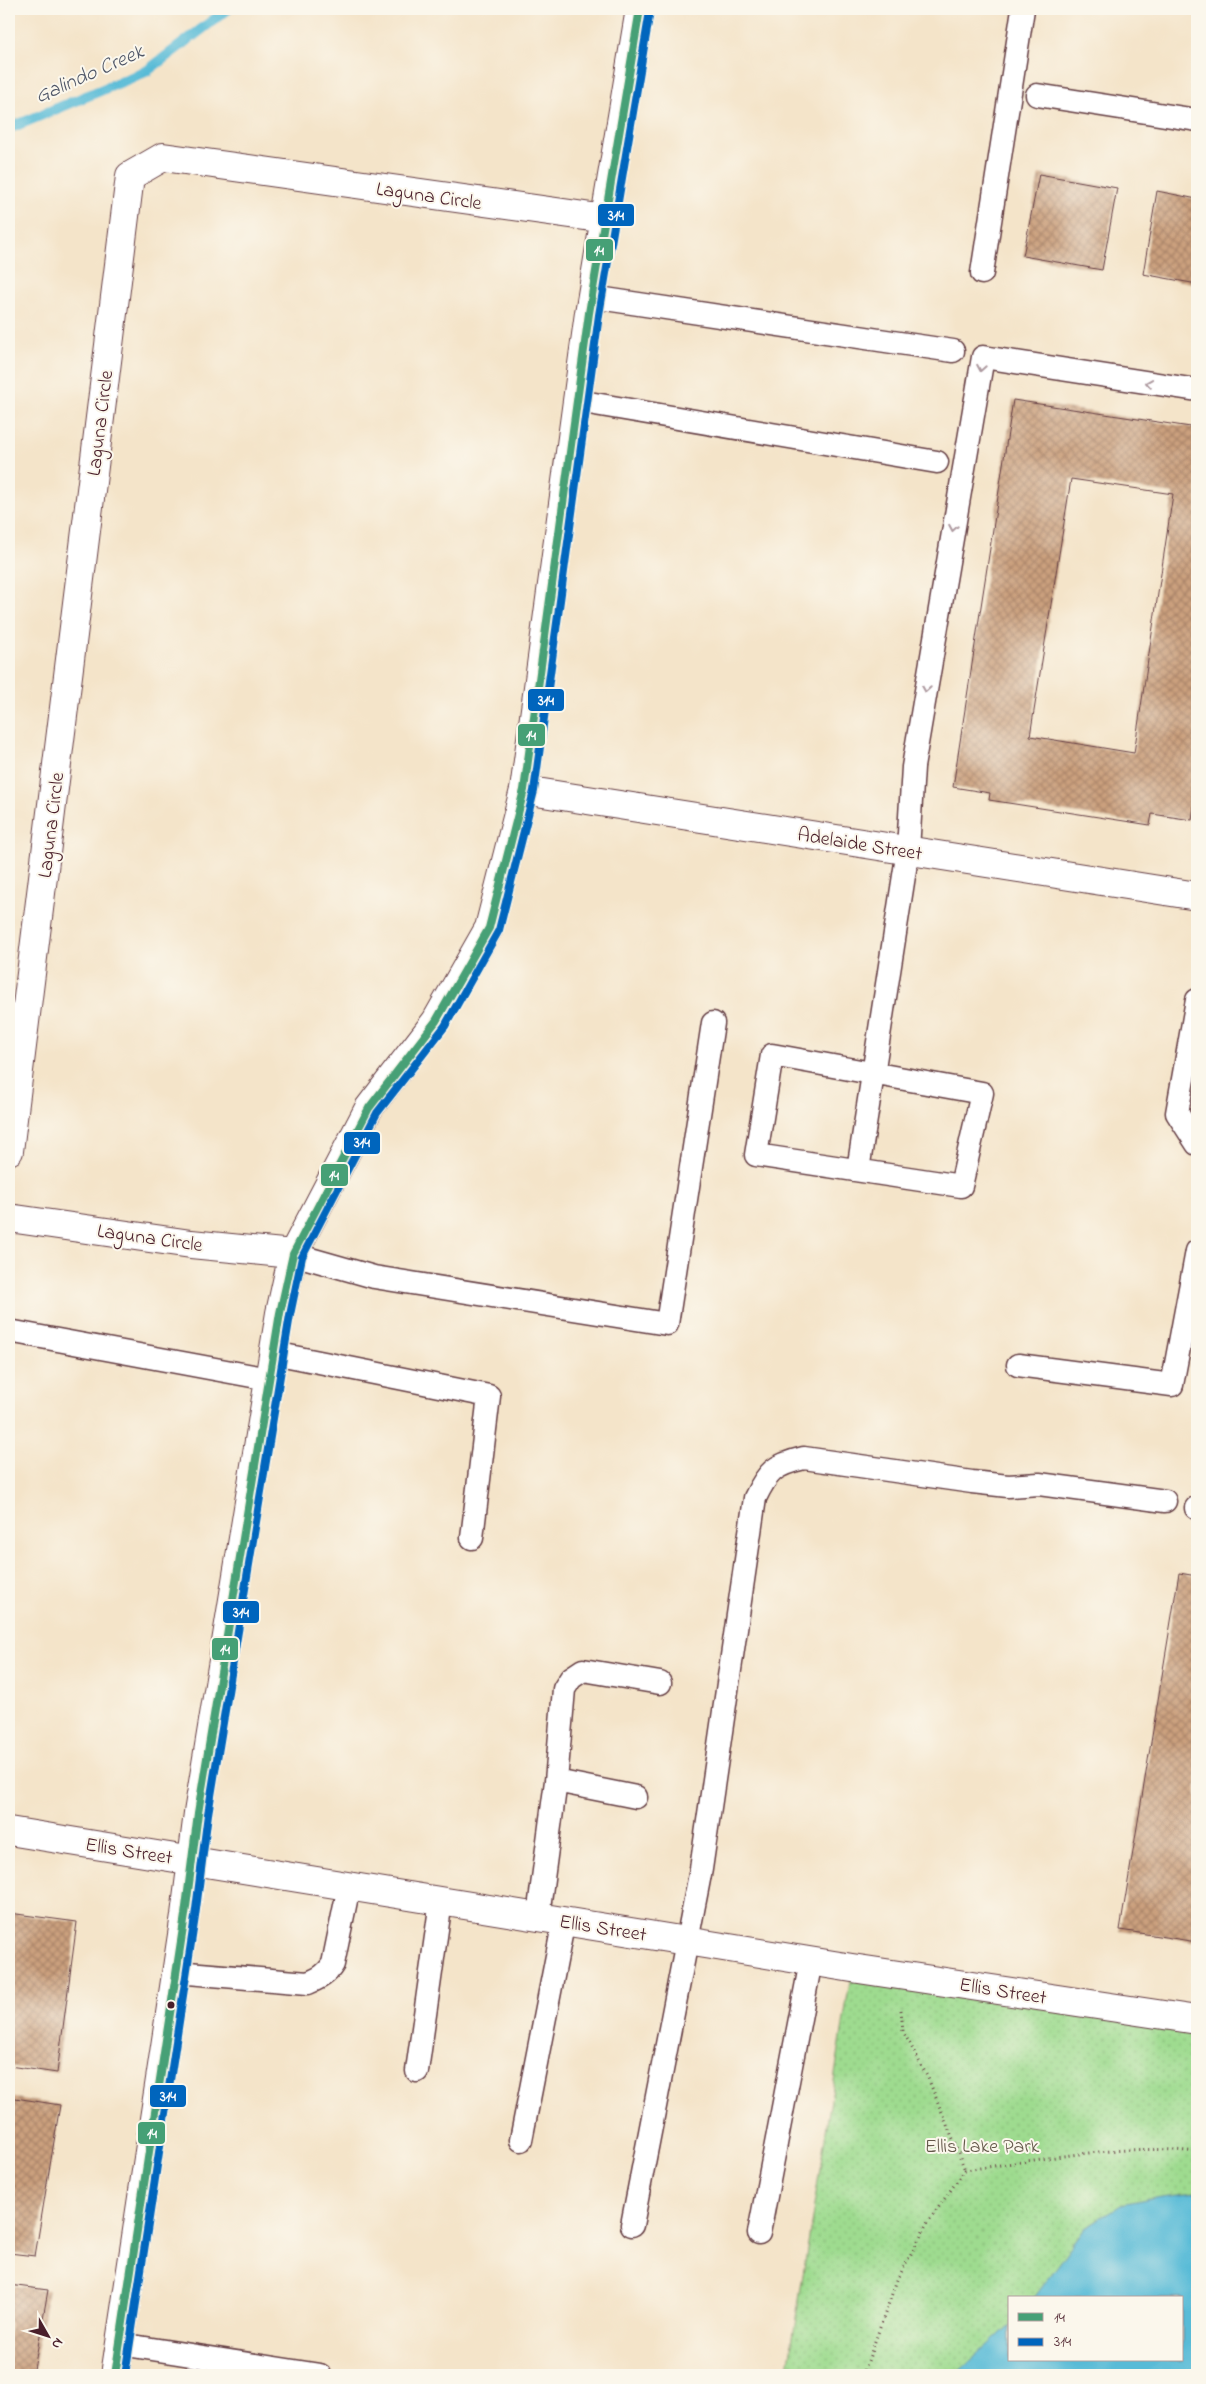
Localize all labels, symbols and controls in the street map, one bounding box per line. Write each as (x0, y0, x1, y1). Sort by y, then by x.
water label: Galindo Creek (31, 37, 150, 112)
street label: Laguna Circle (374, 176, 483, 220)
line badge: 314 (597, 203, 635, 227)
text: 314 (607, 206, 624, 227)
line badge: 14 (585, 238, 614, 262)
text: 14 (594, 241, 604, 262)
one-way arrow (976, 364, 986, 373)
street label: Laguna Circle (81, 369, 123, 478)
one-way arrow (1145, 378, 1153, 389)
one-way arrow (949, 524, 959, 533)
one-way arrow (921, 685, 932, 693)
line badge: 314 (527, 688, 565, 712)
text: 314 (537, 691, 554, 712)
line badge: 14 (517, 723, 546, 747)
text: 14 (526, 726, 536, 747)
street label: Laguna Circle (32, 771, 74, 880)
street label: Adelaide Street (795, 821, 924, 870)
line badge: 314 (343, 1131, 381, 1155)
text: 314 (353, 1133, 370, 1154)
line badge: 14 (320, 1163, 349, 1187)
text: 14 (329, 1166, 339, 1187)
street label: Laguna Circle (95, 1218, 204, 1262)
line badge: 314 (222, 1600, 260, 1624)
text: 314 (232, 1603, 249, 1624)
line badge: 14 (211, 1637, 239, 1661)
text: 14 (220, 1640, 230, 1661)
street label: Ellis Street (83, 1831, 175, 1874)
street label: Ellis Street (557, 1908, 649, 1951)
street label: Ellis Street (957, 1971, 1049, 2014)
unlabelled marker (166, 2000, 176, 2010)
line badge: 314 (149, 2084, 187, 2108)
text: 314 (159, 2087, 176, 2108)
line badge: 14 (137, 2121, 166, 2145)
text: 14 (147, 2124, 157, 2145)
park label: Ellis Lake Park (925, 2133, 1040, 2162)
legend (1008, 2296, 1184, 2362)
text: 14 (1054, 2307, 1065, 2329)
north arrow (22, 2312, 72, 2362)
text: 314 (1054, 2331, 1071, 2353)
text: N (46, 2333, 68, 2354)

